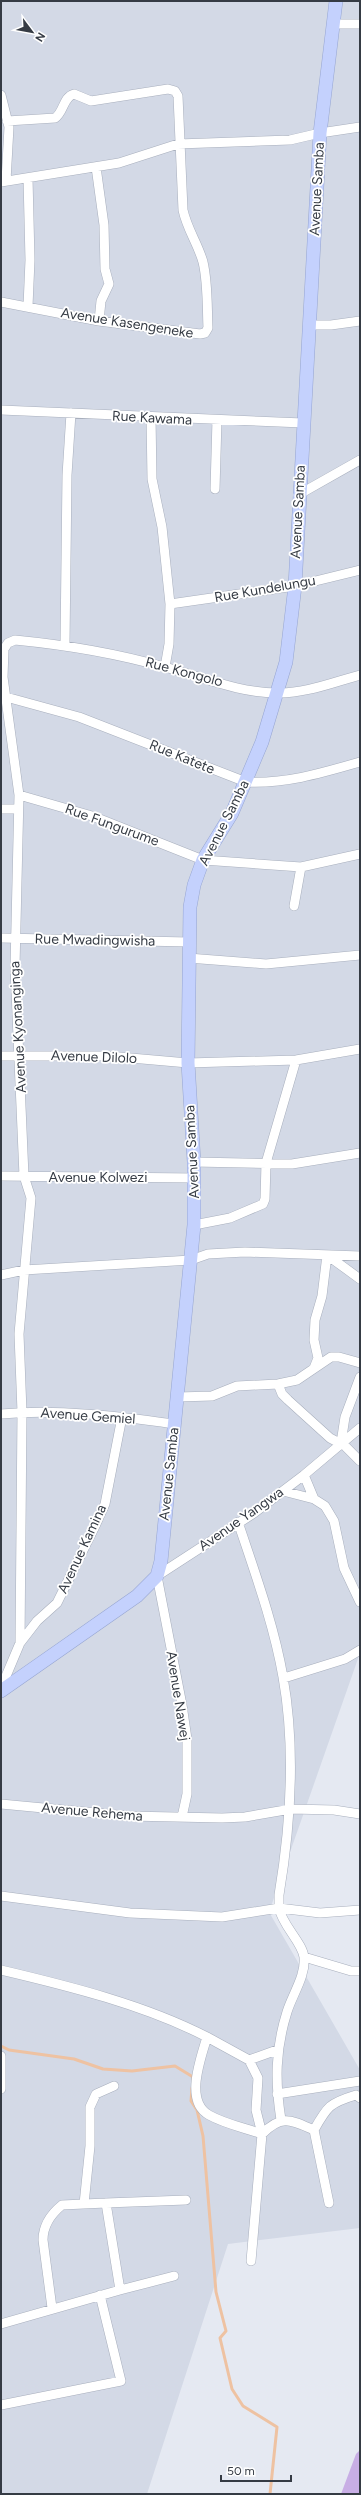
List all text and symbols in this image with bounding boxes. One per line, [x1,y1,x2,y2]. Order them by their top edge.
north arrow [12,12,52,52]
text: N [32,30,48,44]
street label: Avenue Samba [306,142,328,236]
street label: Avenue Kasengeneke [60,304,195,342]
street label: Rue Kawama [112,407,192,429]
street label: Avenue Samba [287,465,309,559]
street label: Rue Kundelungu [213,572,317,606]
street label: Rue Kongolo [143,653,225,691]
street label: Rue Katete [147,736,218,778]
street label: Avenue Samba [195,777,253,869]
street label: Rue Fungurume [63,800,162,850]
street label: Rue Mwadingwisha [35,930,155,950]
street label: Avenue Kyonanginga [6,961,30,1093]
street label: Avenue Dilolo [51,1047,137,1067]
street label: Avenue Samba [181,1105,203,1199]
street label: Avenue Kolwezi [48,1169,148,1186]
street label: Avenue Gemiel [40,1404,136,1428]
street label: Avenue Samba [156,1426,182,1522]
street label: Avenue Yangwa [195,1483,287,1555]
street label: Avenue Kamina [54,1502,110,1596]
street label: Avenue Nawej [162,1650,194,1742]
street label: Avenue Rehema [41,1799,143,1825]
scale bar [221,2457,291,2483]
text: 50 m [227,2464,255,2478]

